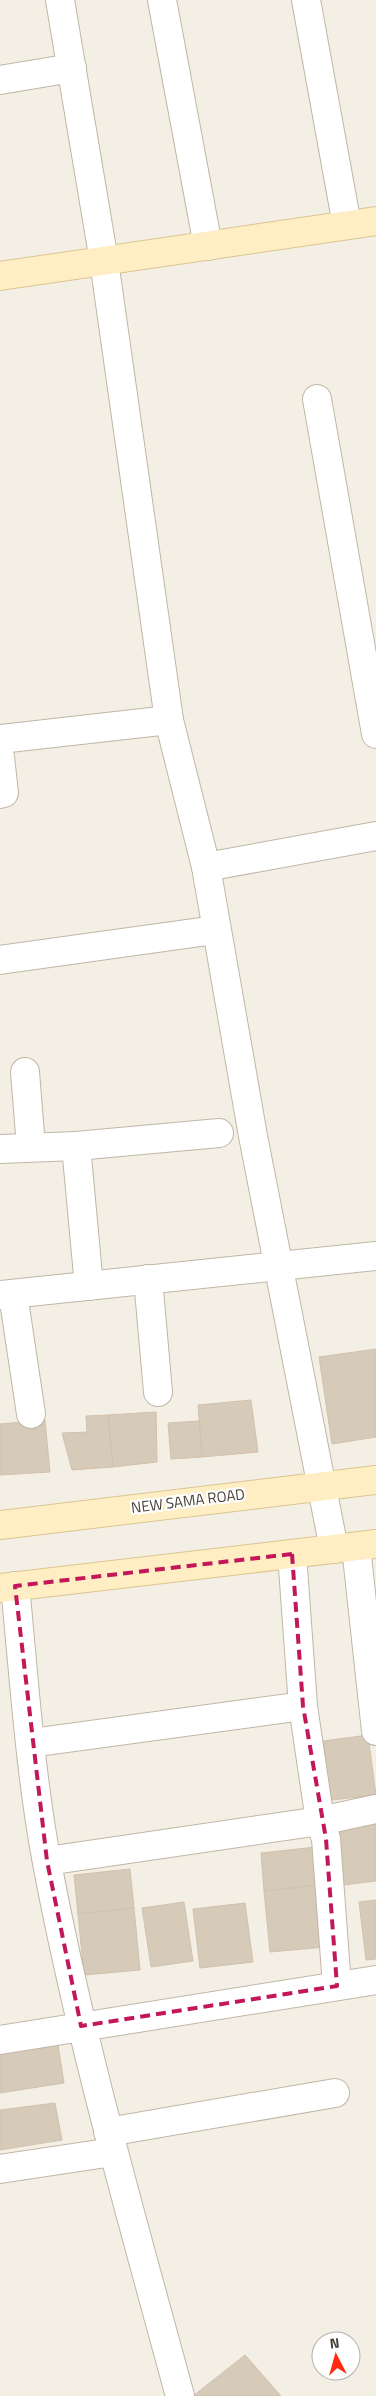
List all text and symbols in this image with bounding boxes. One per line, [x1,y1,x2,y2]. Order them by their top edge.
street label: NEW SAMA ROAD [130,1482,246,1519]
north arrow [311,2331,361,2381]
text: N [329,2332,341,2354]

